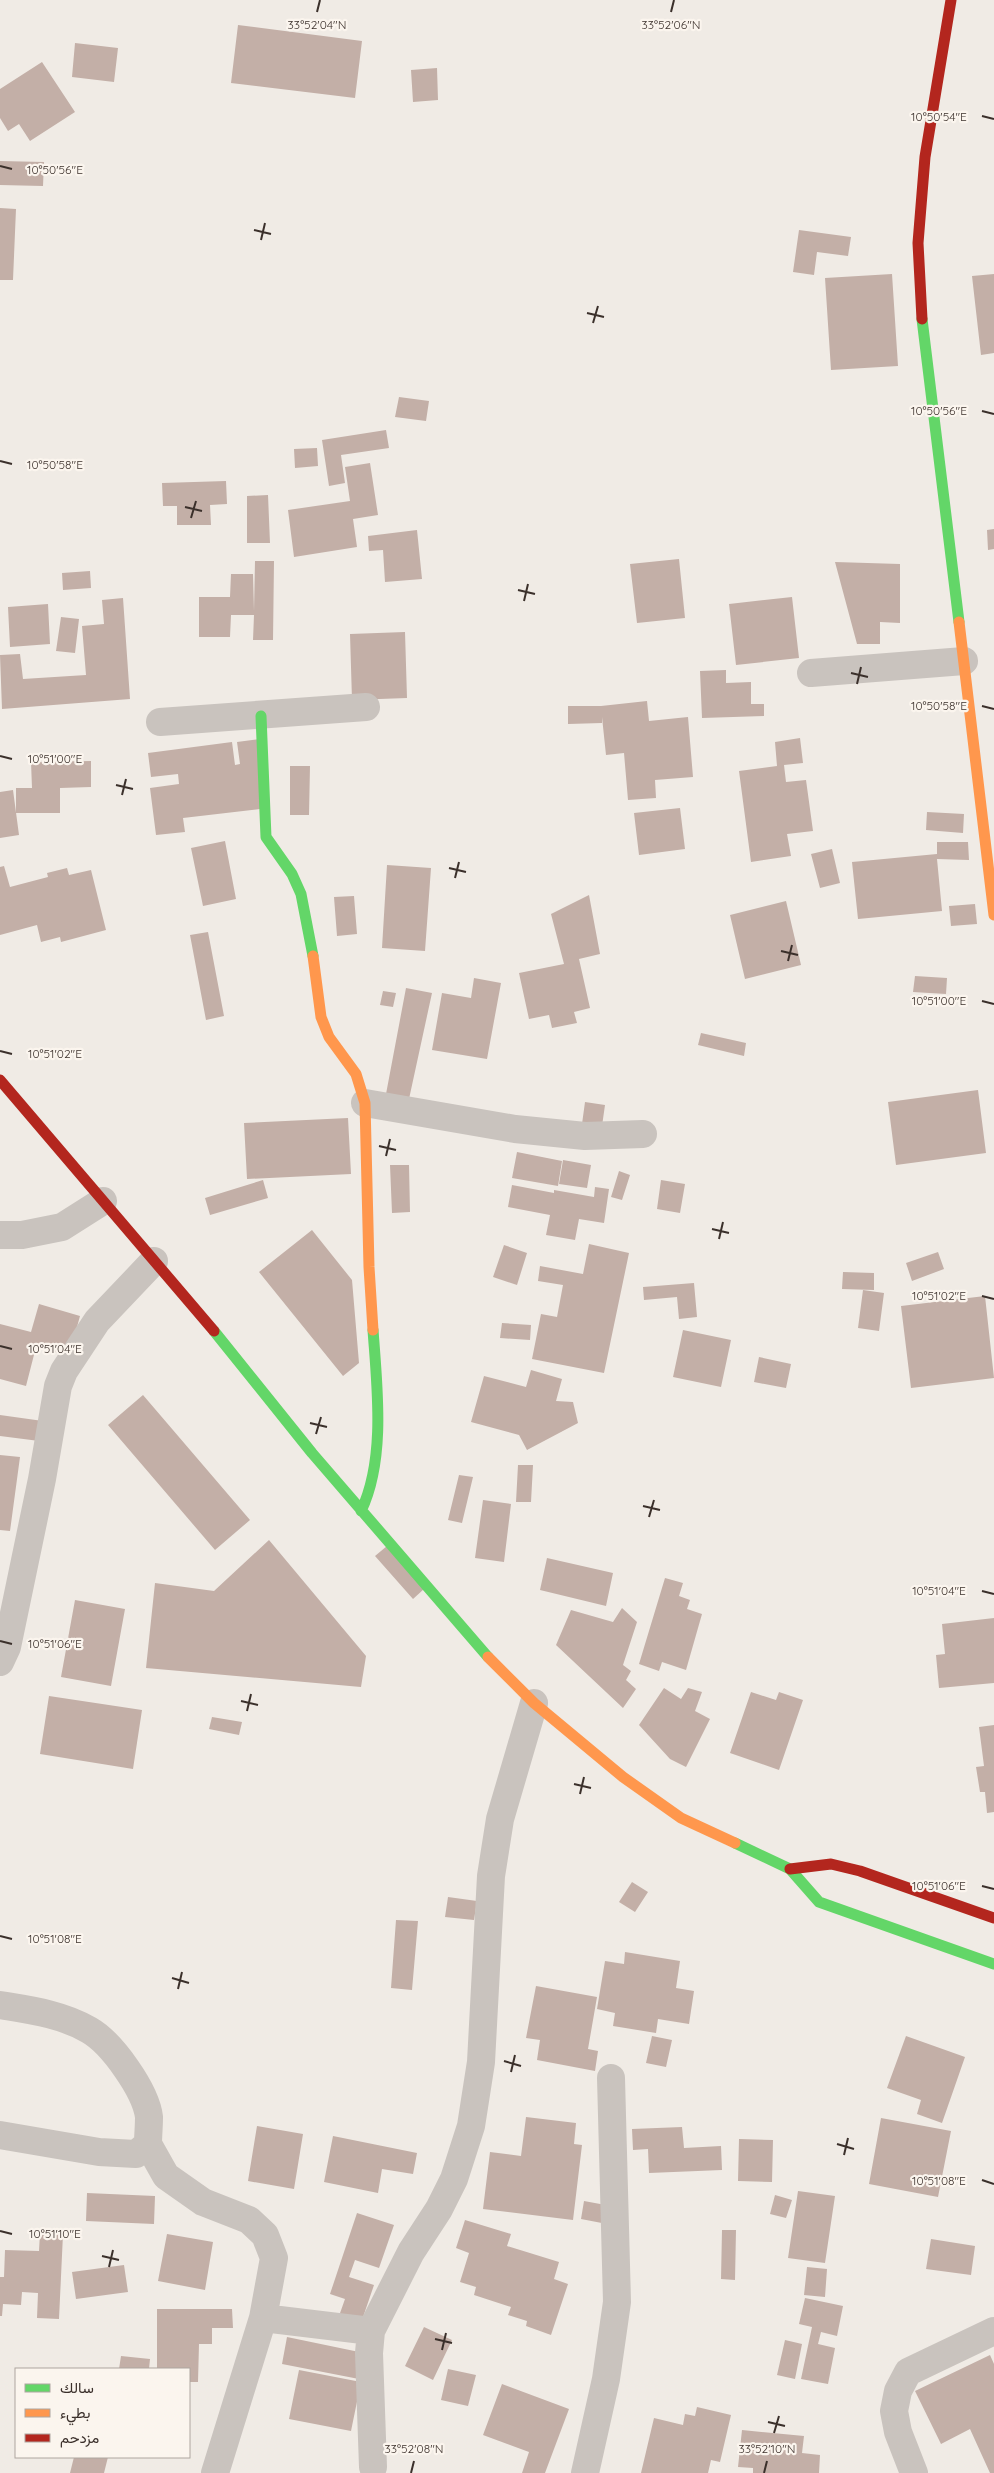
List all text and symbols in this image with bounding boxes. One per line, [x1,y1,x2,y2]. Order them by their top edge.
text: 33°52'04"N [288,17,346,32]
text: 33°52'06"N [642,17,701,32]
text: 10°50'54"E [911,109,967,124]
text: 10°50'56"E [27,162,83,177]
text: 10°50'56"E [911,403,967,418]
text: 10°50'58"E [27,457,83,472]
text: 10°50'58"E [911,698,967,713]
text: 10°51'00"E [28,751,82,766]
text: 10°51'00"E [912,993,966,1008]
text: 10°51'02"E [28,1046,82,1061]
text: 10°51'02"E [912,1288,966,1303]
text: 10°51'04"E [28,1341,82,1356]
text: 10°51'04"E [912,1583,966,1598]
text: 10°51'06"E [28,1636,82,1651]
text: 10°51'06"E [912,1878,966,1893]
text: 10°51'08"E [28,1931,82,1946]
text: 10°51'08"E [912,2173,966,2188]
text: 10°51'10"E [29,2226,81,2241]
legend [15,2368,190,2458]
text: سالك [60,2378,94,2397]
text: بطيء [60,2403,90,2426]
text: مزدحم [60,2428,99,2448]
text: 33°52'08"N [384,2441,444,2456]
text: 33°52'10"N [739,2441,795,2456]

